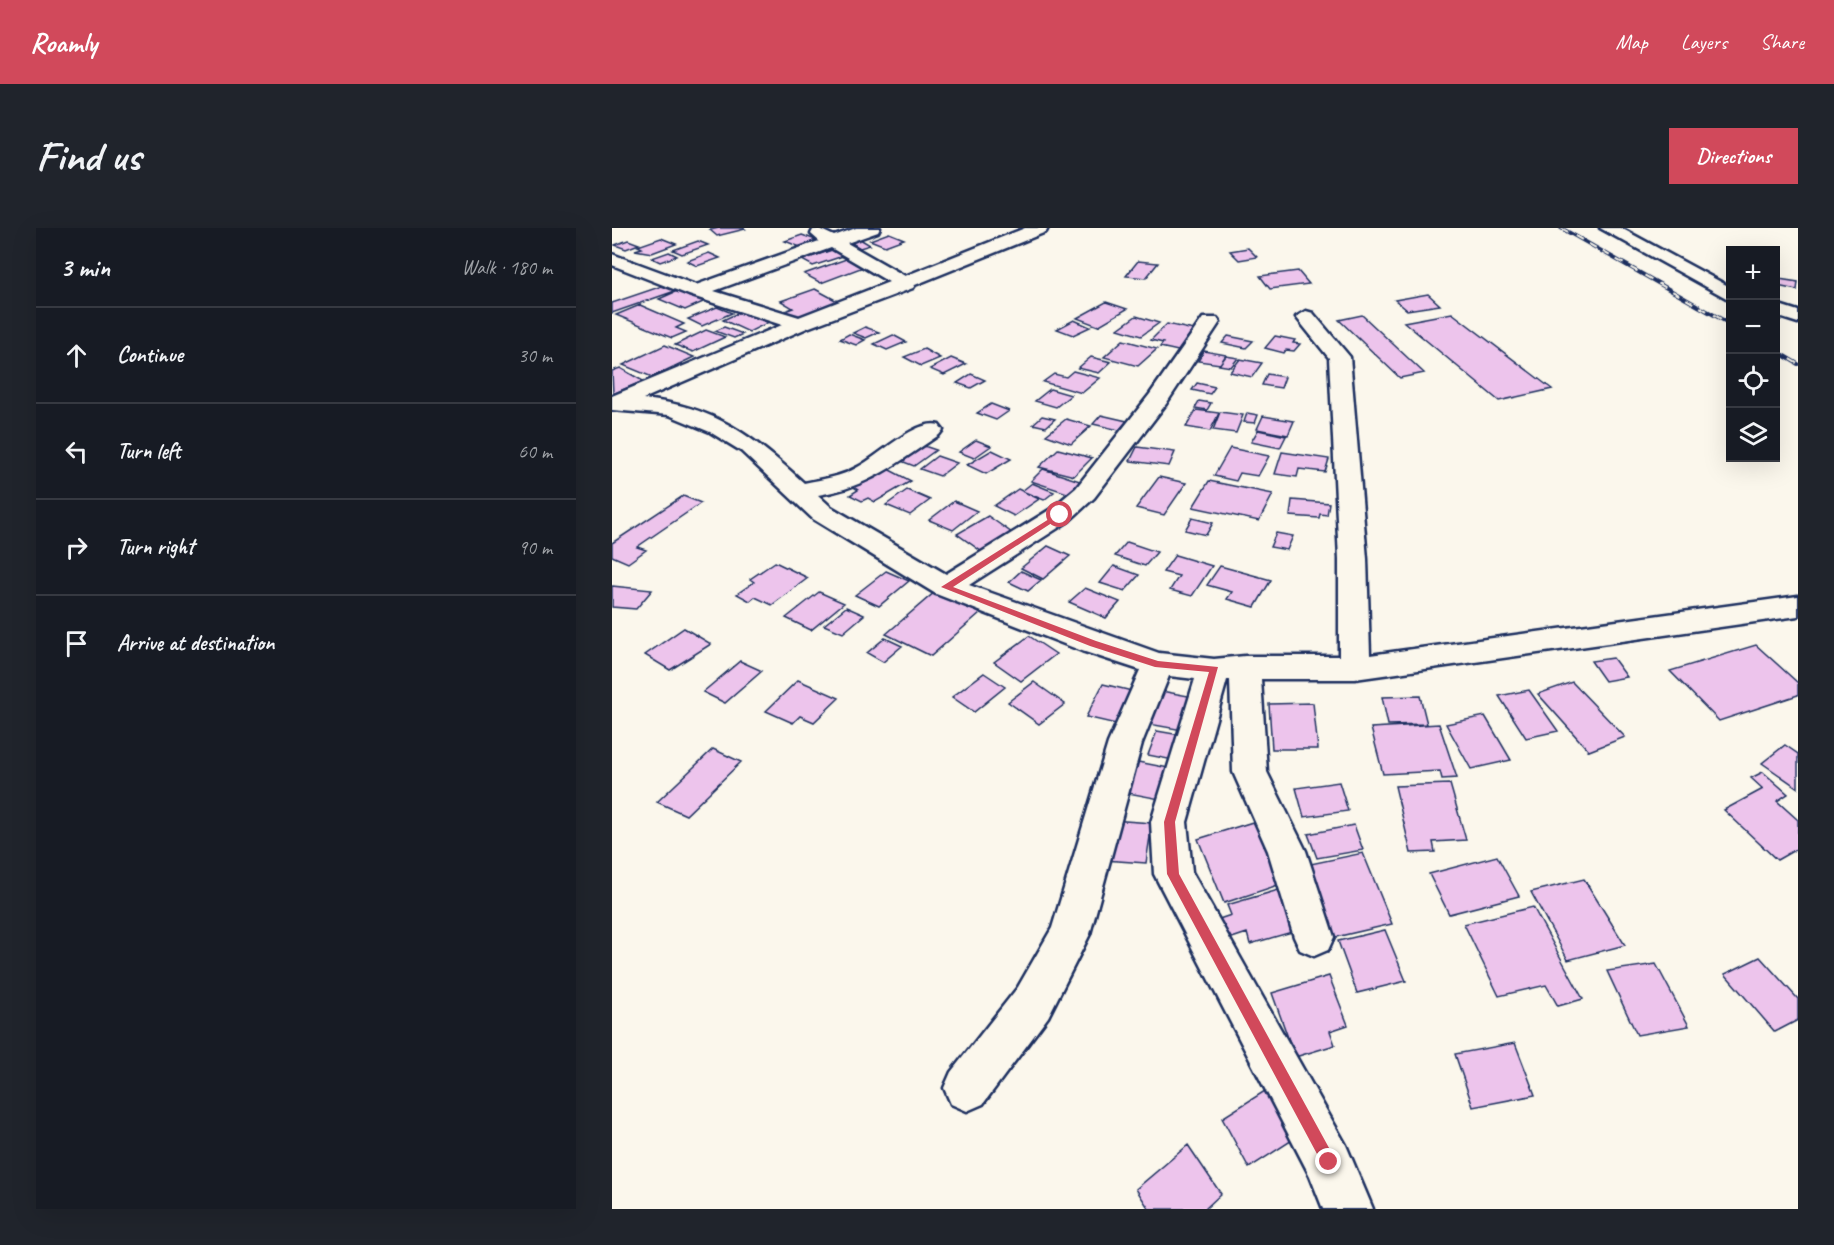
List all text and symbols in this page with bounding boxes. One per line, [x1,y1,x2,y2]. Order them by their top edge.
text: Roamly [30,25,97,60]
text: Map [1615,29,1648,55]
text: Layers [1681,29,1727,55]
text: Share [1760,29,1804,55]
button: Directions [1669,128,1798,184]
text: Find us [36,130,141,183]
map controls [1726,246,1780,462]
button: + [1726,246,1780,300]
text: 3 min [60,251,110,284]
text: Walk · 180 m [462,255,552,280]
button: − [1726,300,1780,354]
icon: ahead [60,339,93,372]
text: Continue [117,341,183,369]
text: 30 m [518,343,552,368]
button: locate [1726,354,1780,408]
button: layers [1726,408,1780,462]
icon: left [60,435,93,468]
text: Turn left [117,437,181,465]
text: 60 m [518,439,552,464]
route start [1046,501,1072,527]
icon: right [60,531,93,564]
text: Turn right [117,533,194,561]
text: 90 m [518,535,552,560]
icon: arrive [60,627,93,660]
text: Arrive at destination [117,629,274,657]
route end [1315,1148,1341,1174]

